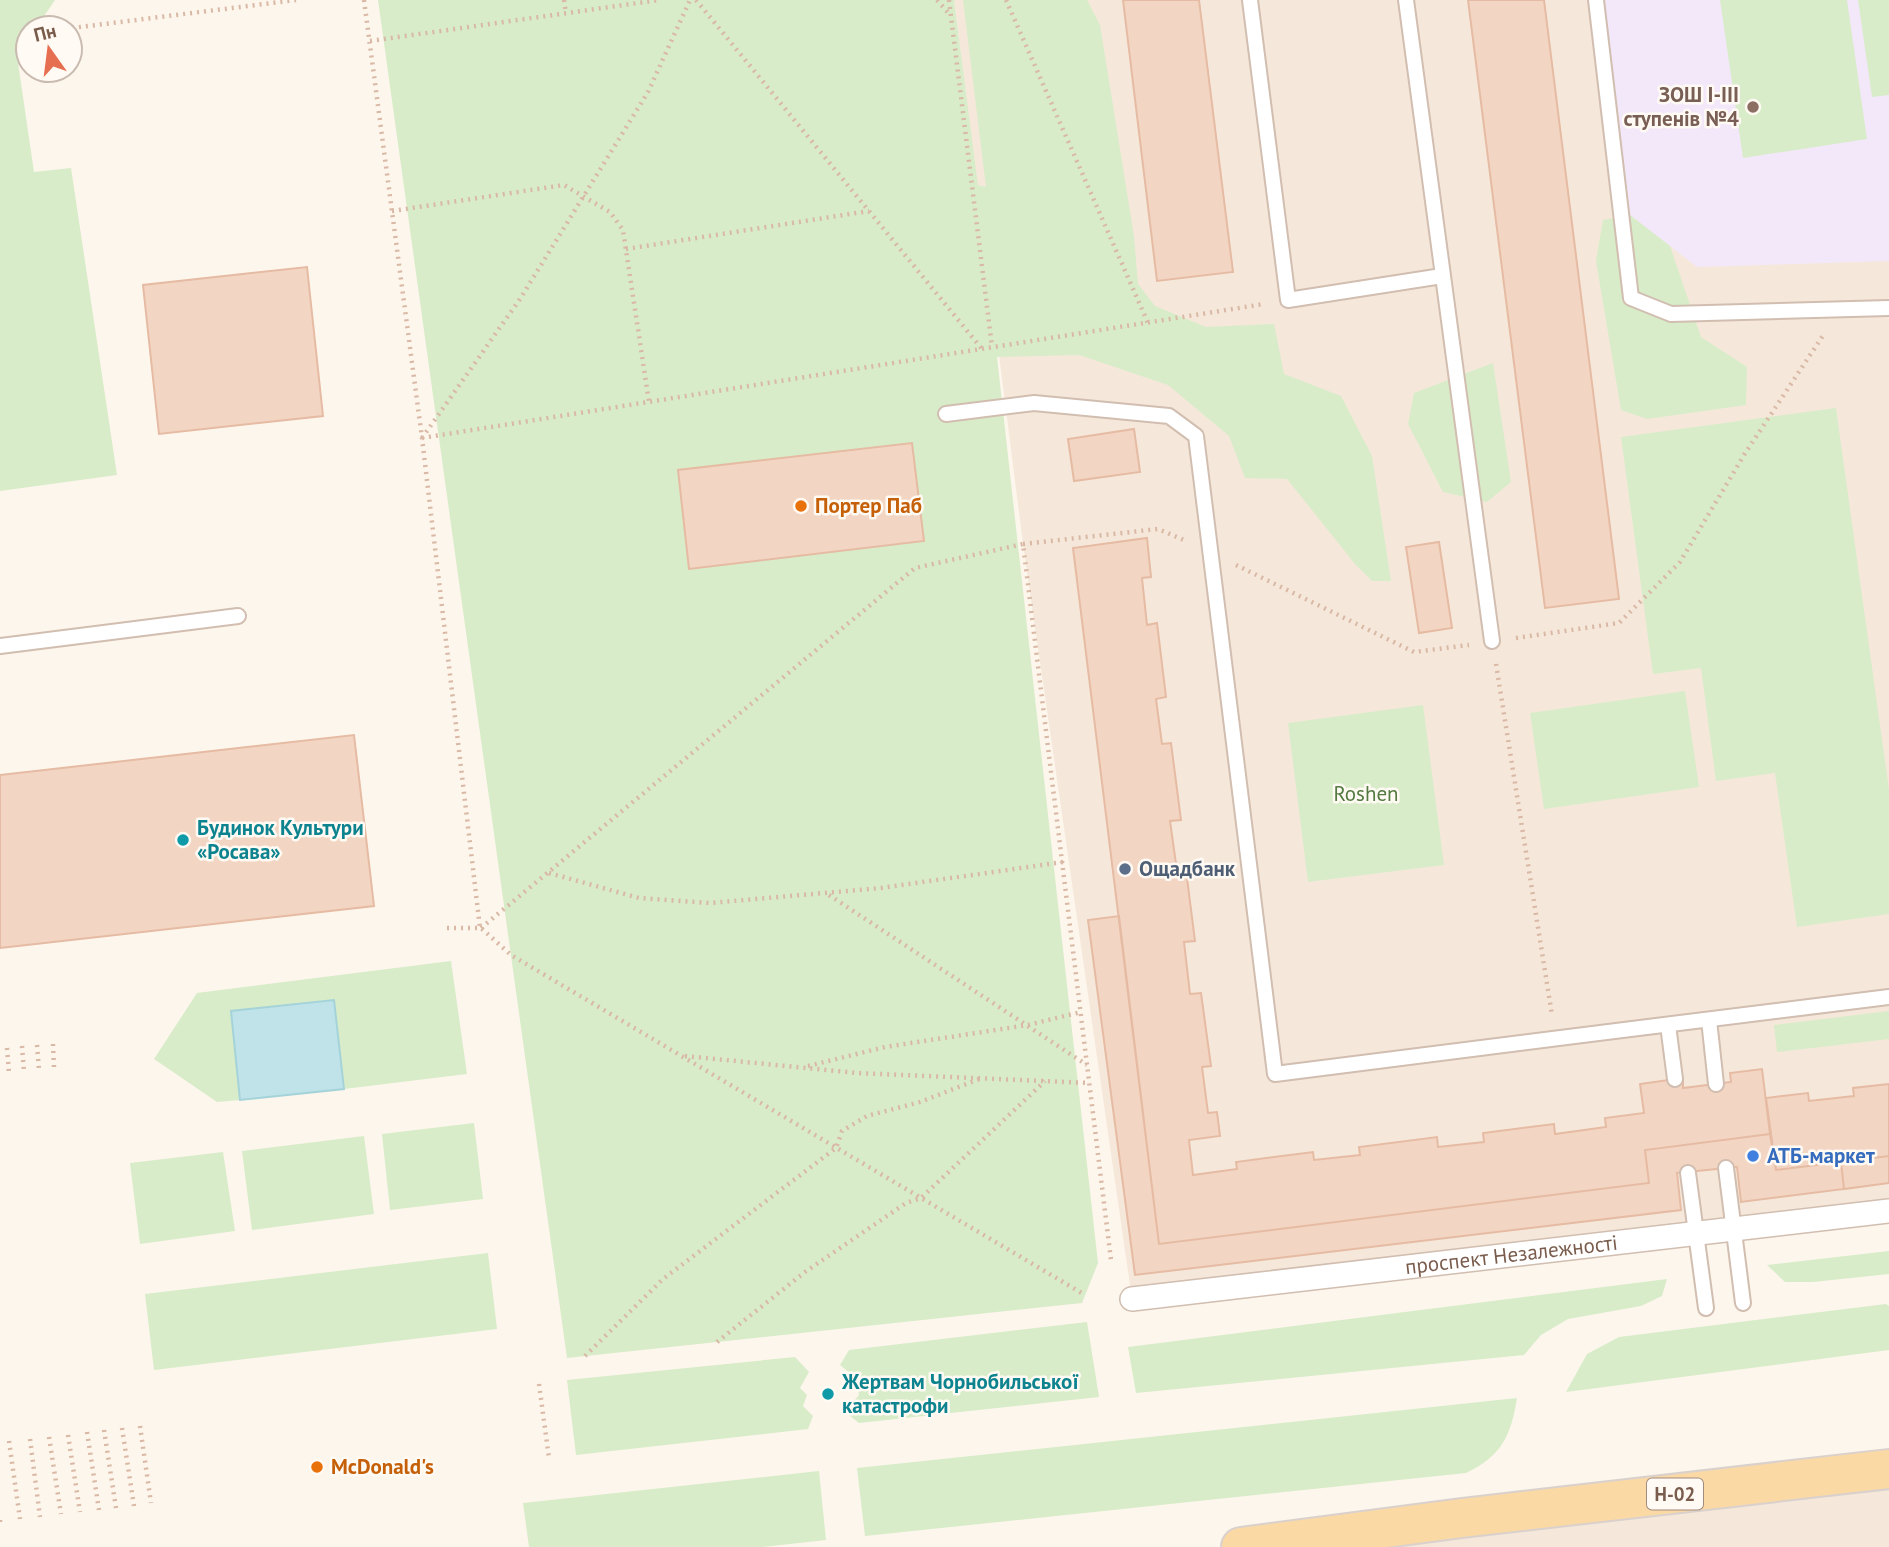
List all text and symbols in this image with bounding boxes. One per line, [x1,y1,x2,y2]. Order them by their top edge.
north arrow [14,14,84,84]
text: Пн [31,18,59,47]
place label: ЗОШ І-ІІІ ступенів №4 [1623,81,1739,132]
marker: ЗОШ І-ІІІ ступенів №4 [1745,99,1761,115]
place label: Портер Паб [815,492,922,519]
marker: Портер Паб [793,498,809,514]
park label: Roshen [1333,780,1399,807]
place label: Будинок Культури «Росава» [197,814,364,865]
marker: Будинок Культури «Росава» [175,832,191,848]
place label: Ощадбанк [1139,855,1236,882]
marker: Ощадбанк [1117,861,1133,877]
place label: АТБ-маркет [1767,1142,1875,1169]
marker: АТБ-маркет [1745,1148,1761,1164]
street label: проспект Незалежності [1404,1229,1619,1280]
place label: Жертвам Чорнобильської катастрофи [841,1368,1079,1419]
marker: Жертвам Чорнобильської катастрофи [820,1386,836,1402]
place label: McDonald's [331,1453,434,1480]
marker: McDonald's [309,1459,325,1475]
road number: Н-02 [1647,1478,1703,1510]

